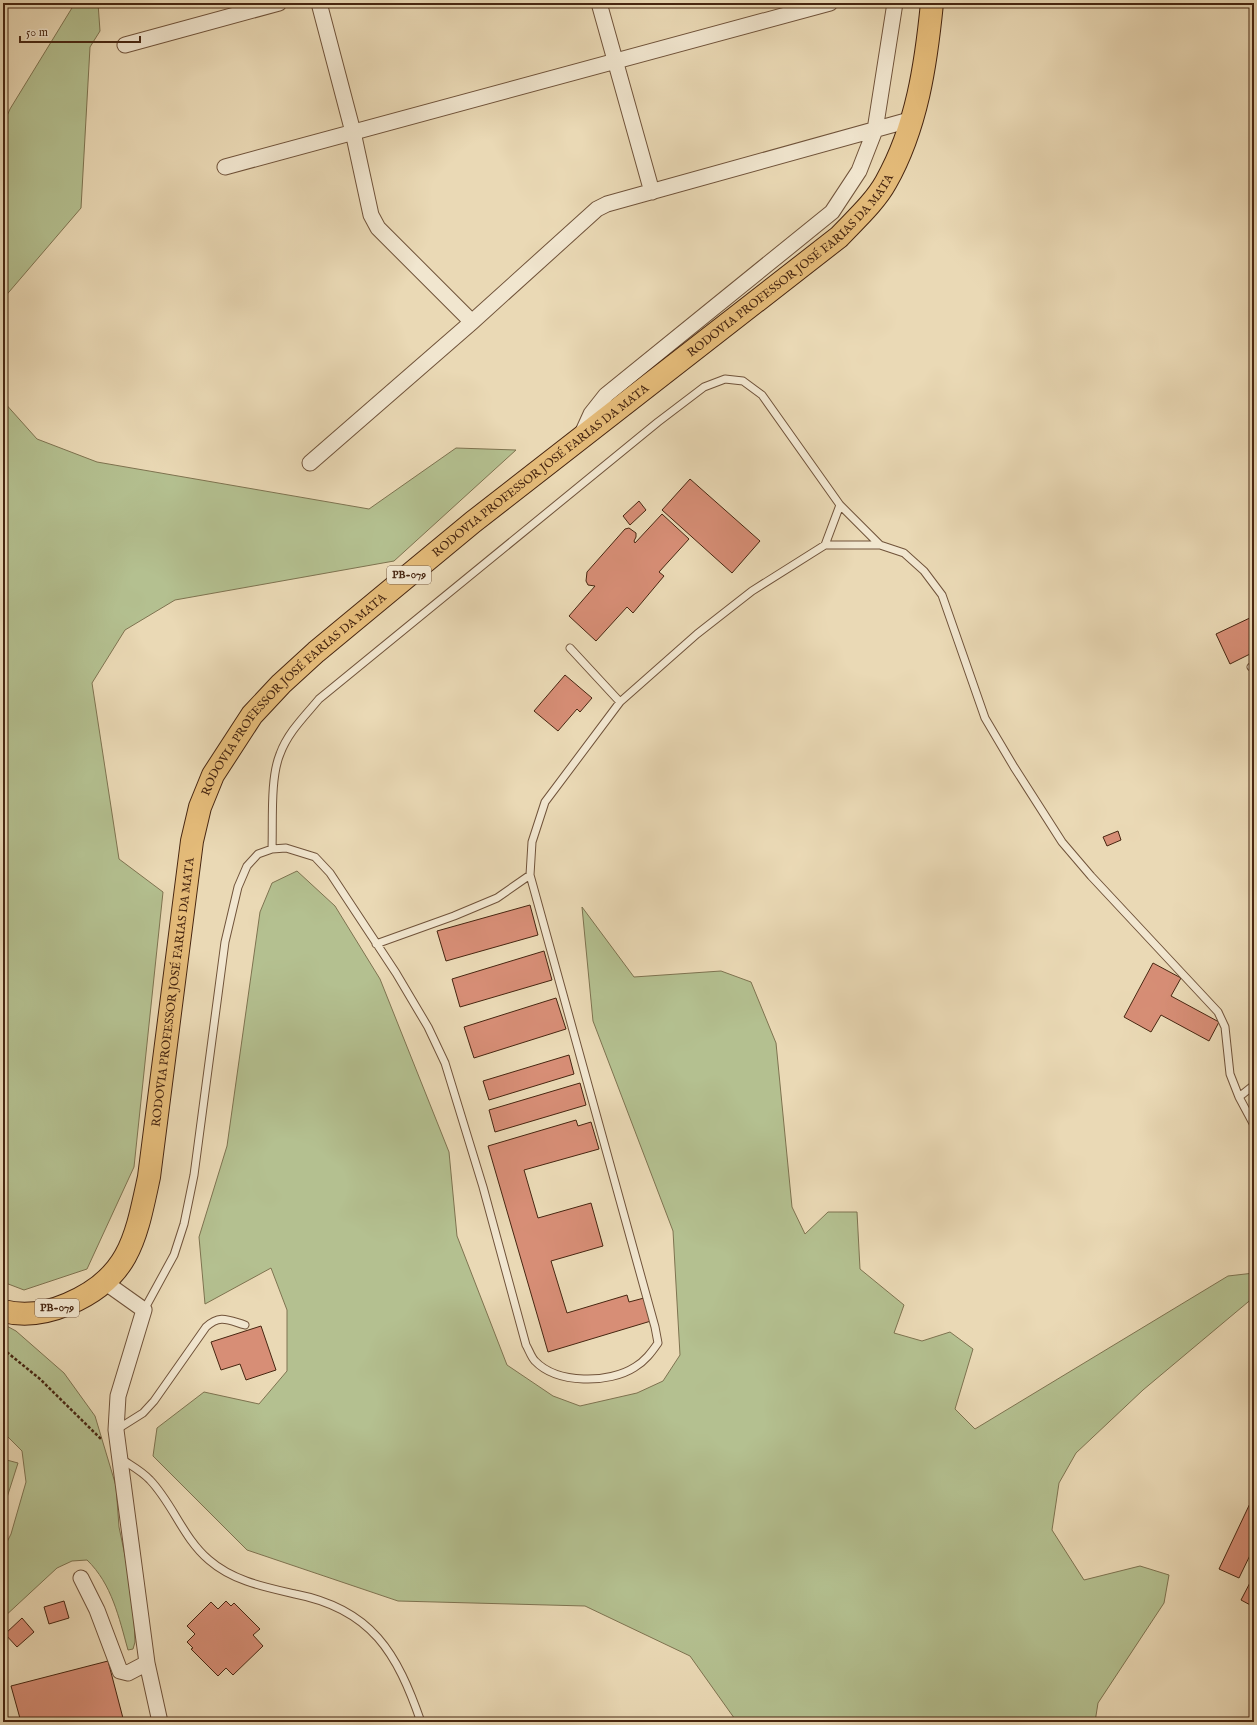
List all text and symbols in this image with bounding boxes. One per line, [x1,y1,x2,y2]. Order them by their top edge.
scale bar [20,18,140,44]
text: 50 m [26,25,48,40]
street label: RODOVIA PROFESSOR JOSÉ FARIAS DA MATA [684,170,897,360]
street label: RODOVIA PROFESSOR JOSÉ FARIAS DA MATA [429,380,652,560]
road number: PB-079 [387,566,431,584]
street label: RODOVIA PROFESSOR JOSÉ FARIAS DA MATA [198,589,390,798]
street label: RODOVIA PROFESSOR JOSÉ FARIAS DA MATA [148,856,197,1128]
road number: PB-079 [35,1299,79,1317]

